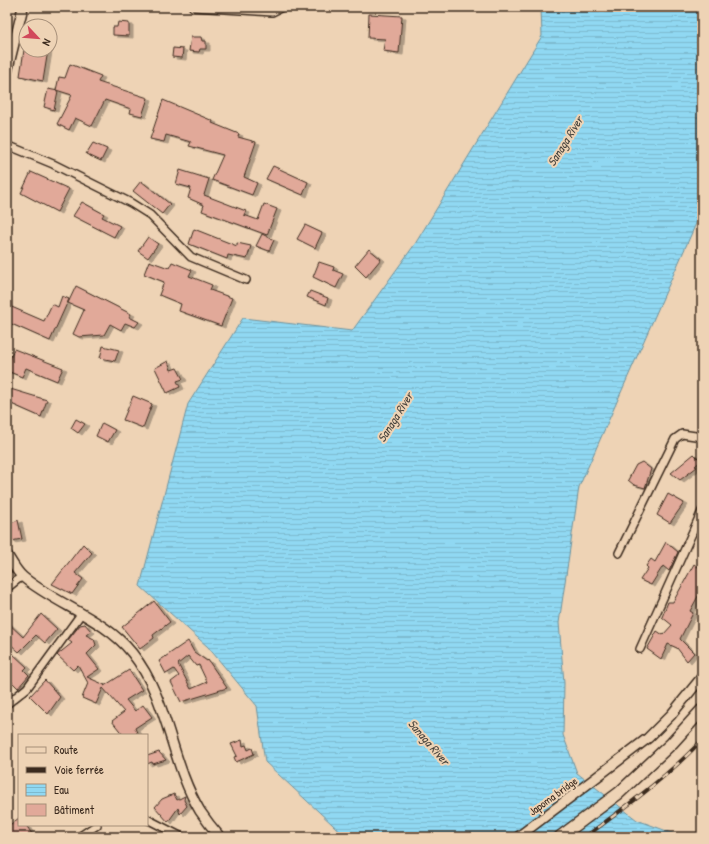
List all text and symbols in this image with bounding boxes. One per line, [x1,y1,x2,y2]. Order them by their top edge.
north arrow [18,18,58,58]
text: N [39,37,55,48]
water label: Sanaga River [543,112,588,169]
water label: Sanaga River [373,388,418,445]
water label: Sanaga River [404,715,455,770]
legend [18,734,148,826]
text: Route [54,741,78,758]
text: Voie ferrée [54,761,104,778]
street label: Japoma bridge [526,773,581,818]
text: Eau [54,781,69,798]
text: Bâtiment [54,801,95,818]

